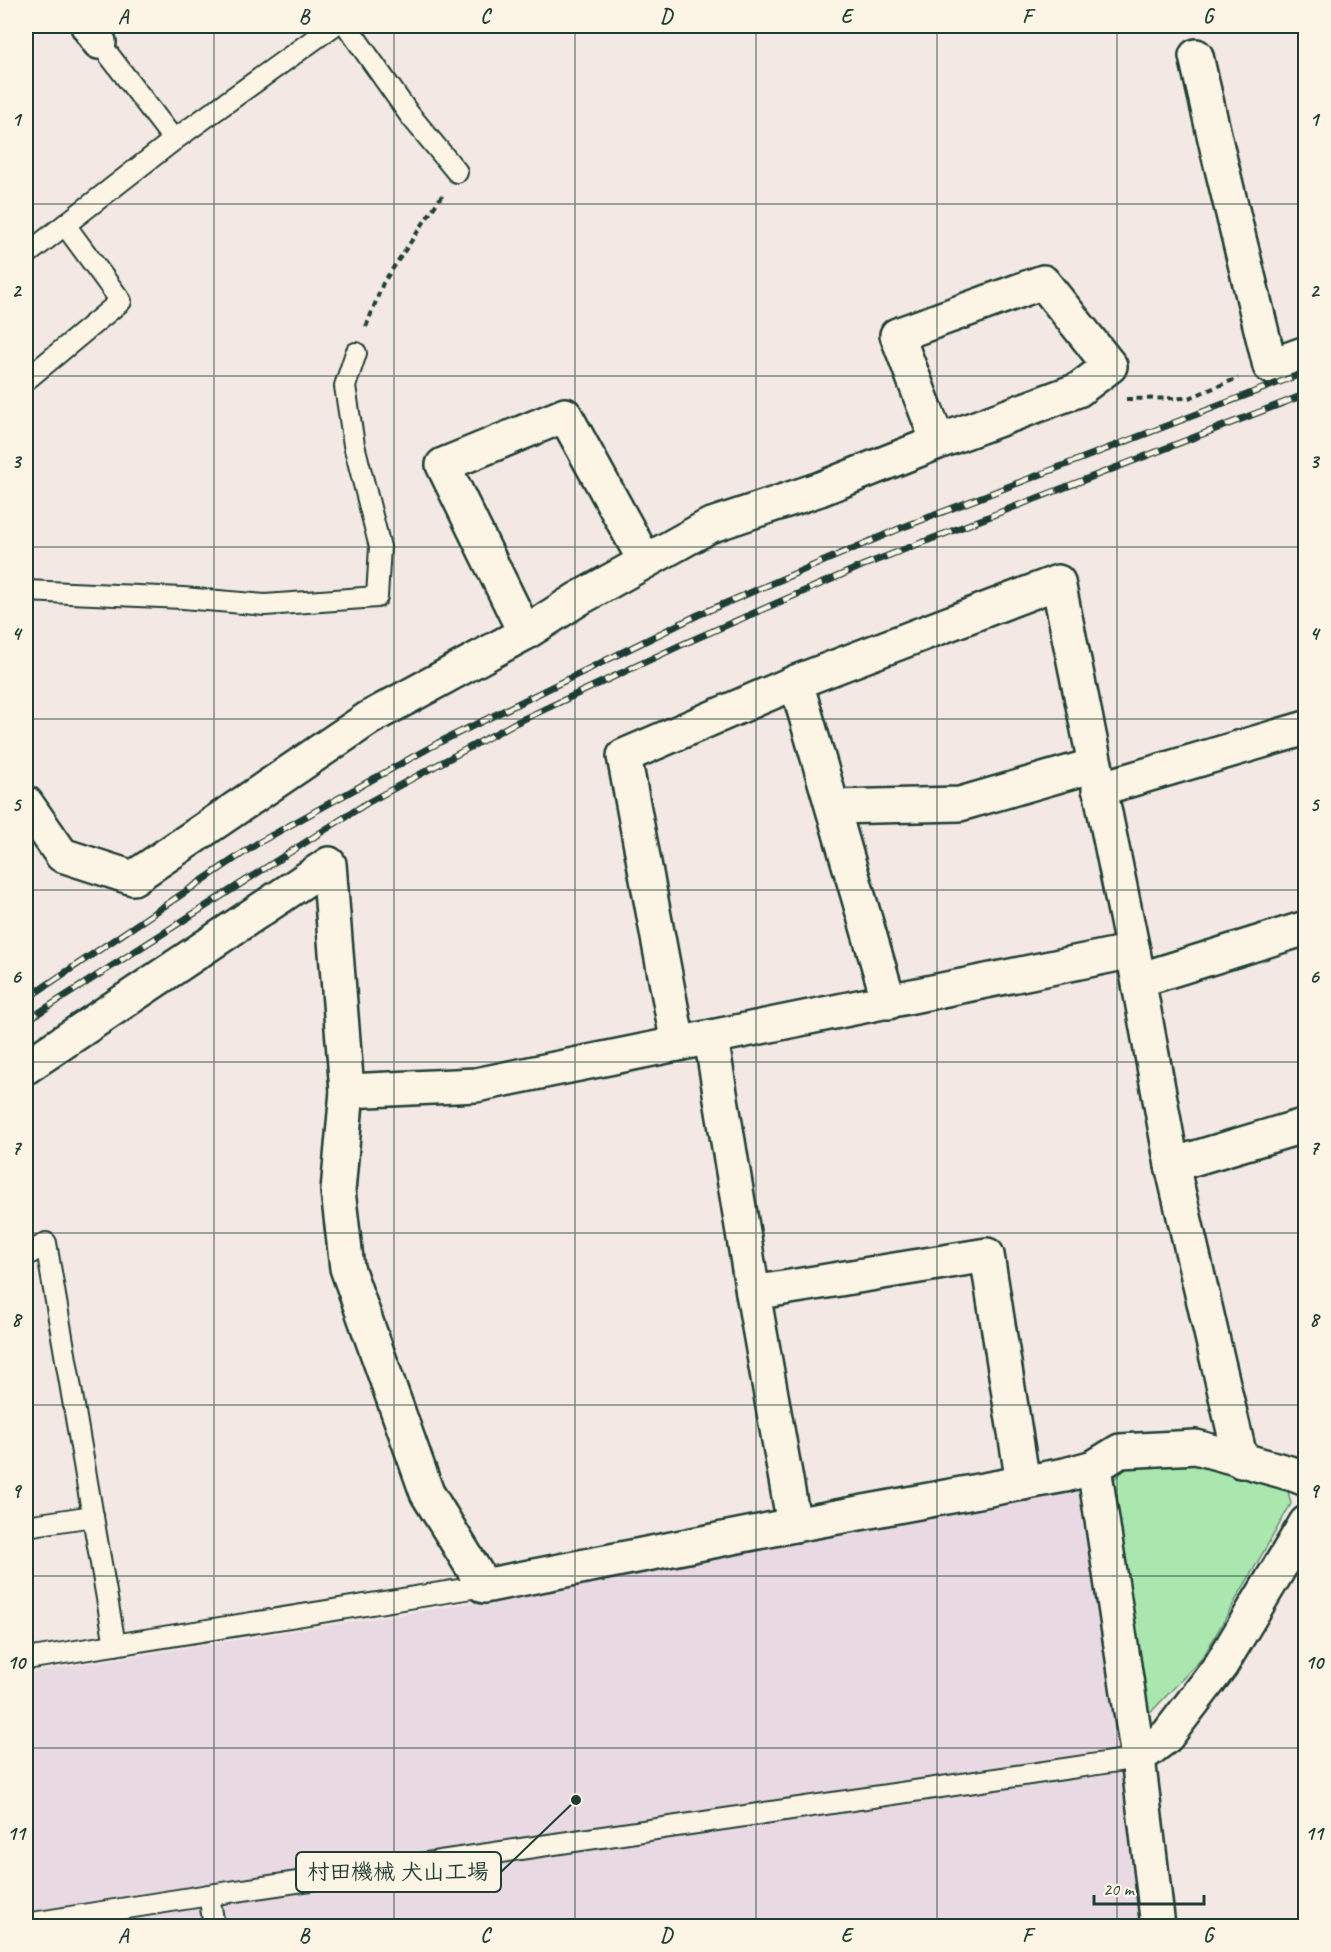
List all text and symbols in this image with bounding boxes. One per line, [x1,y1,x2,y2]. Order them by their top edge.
text: A [118,4,130,29]
text: B [299,4,311,29]
text: C [480,4,492,29]
text: D [660,4,674,29]
text: E [841,4,855,29]
text: F [1022,4,1036,29]
text: G [1203,4,1216,29]
text: 1 [12,107,23,132]
text: 1 [1310,107,1321,132]
text: 2 [12,278,23,303]
text: 2 [1310,278,1321,303]
text: 3 [12,449,23,474]
text: 3 [1310,449,1321,474]
text: 4 [12,621,24,646]
text: 4 [1310,621,1322,646]
text: 5 [12,792,23,817]
text: 5 [1310,792,1321,817]
text: 6 [11,964,22,989]
text: 6 [1309,964,1320,989]
text: 7 [12,1135,23,1160]
text: 7 [1310,1135,1321,1160]
text: 8 [12,1307,24,1332]
text: 8 [1310,1307,1322,1332]
text: 9 [12,1478,23,1503]
text: 9 [1310,1478,1321,1503]
text: 10 [7,1650,27,1675]
text: 10 [1305,1650,1325,1675]
text: 11 [7,1821,27,1846]
text: 11 [1305,1821,1325,1846]
callout: 村田機械 犬山工場 [296,1852,501,1892]
text: 村田機械 犬山工場 [307,1858,489,1886]
scale bar [1094,1868,1204,1906]
text: 20 m [1103,1878,1136,1900]
text: A [118,1923,130,1948]
text: B [299,1923,311,1948]
text: C [480,1923,492,1948]
text: D [660,1923,674,1948]
text: E [841,1923,855,1948]
text: F [1022,1923,1036,1948]
text: G [1203,1923,1216,1948]

